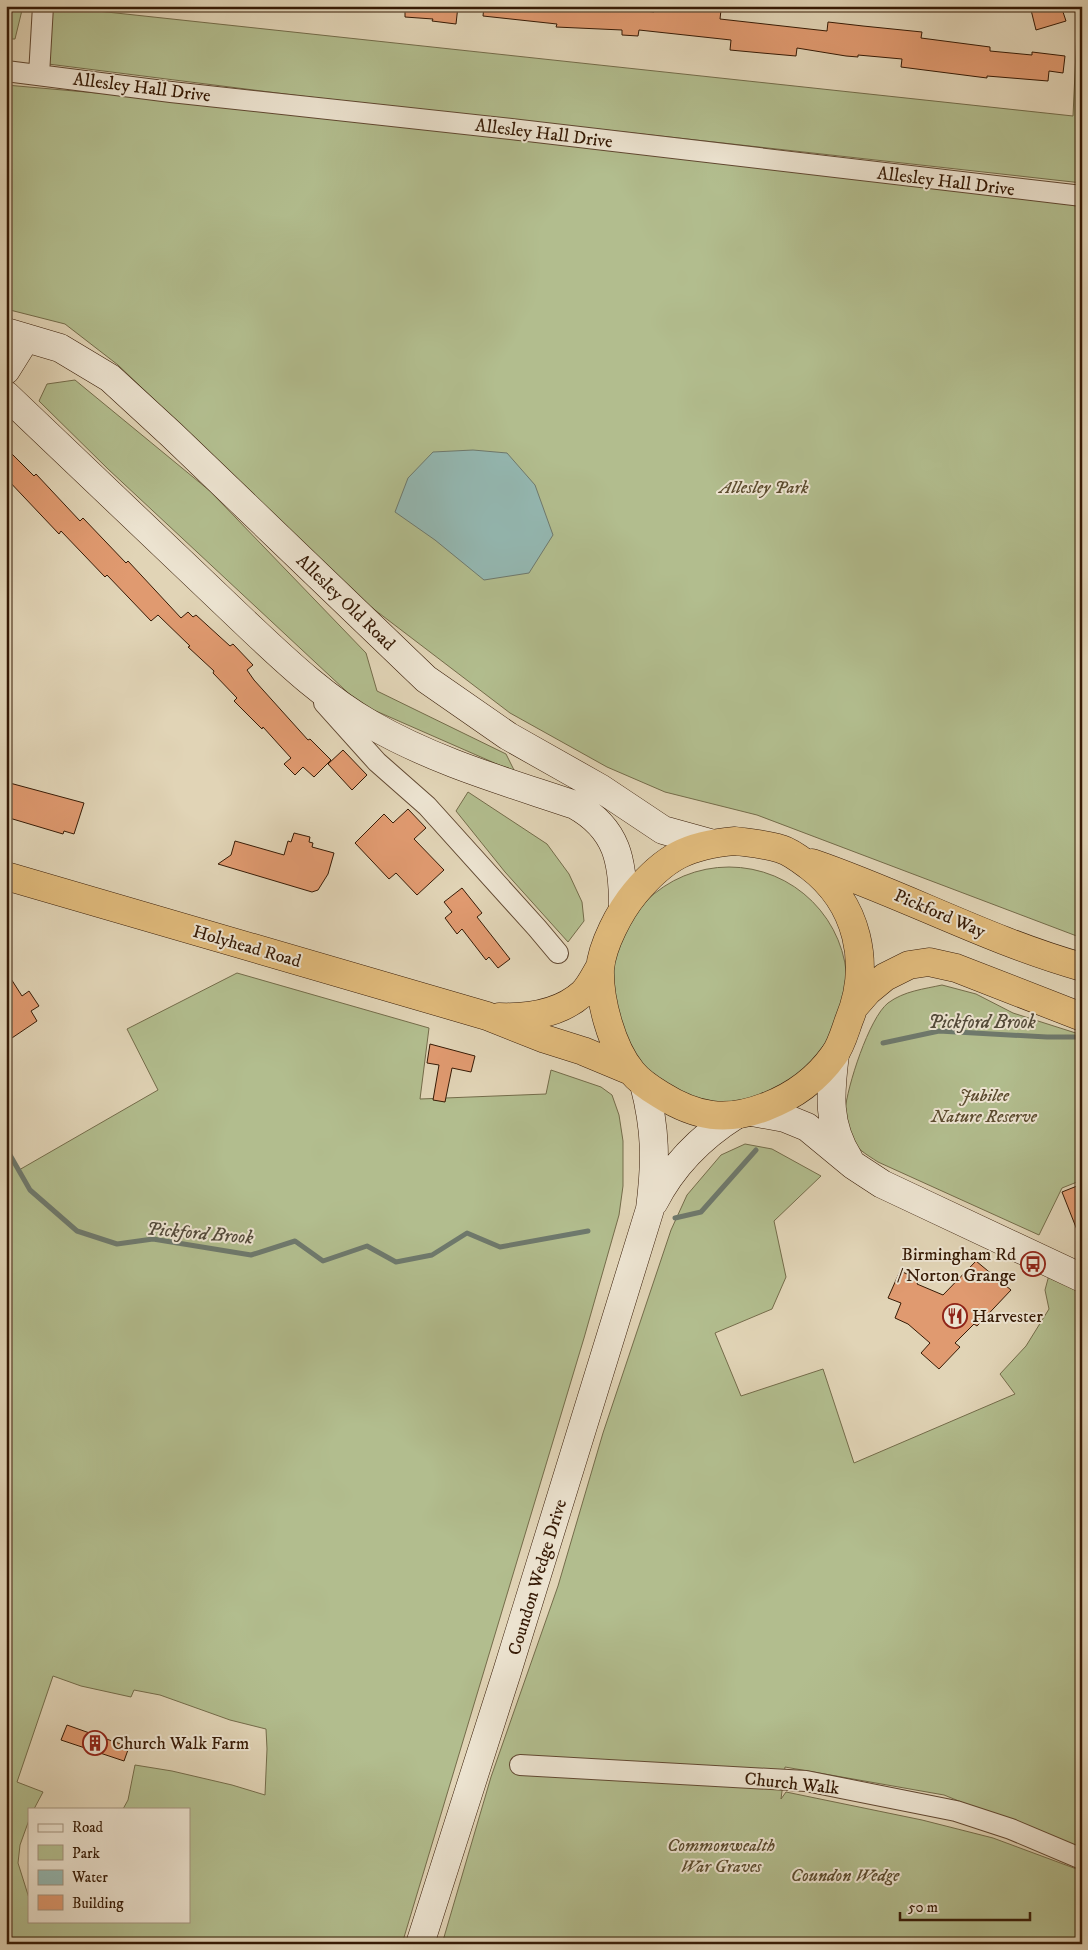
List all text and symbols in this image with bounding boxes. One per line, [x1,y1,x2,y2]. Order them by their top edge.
street label: Allesley Hall Drive [72,69,212,107]
street label: Allesley Hall Drive [474,115,614,153]
street label: Allesley Hall Drive [876,163,1016,201]
park label: Allesley Park [718,477,809,499]
street label: Allesley Old Road [291,550,399,655]
street label: Pickford Way [891,885,989,943]
street label: Holyhead Road [190,921,303,973]
water label: Pickford Brook [928,1011,1036,1034]
park label: Jubilee Nature Reserve [930,1085,1038,1128]
water label: Pickford Brook [145,1217,254,1250]
place label: Birmingham Rd / Norton Grange [897,1244,1016,1287]
bus stop icon: Birmingham Rd / Norton Grange [1020,1251,1046,1277]
restaurant icon: Harvester [942,1303,968,1329]
place label: Harvester [972,1306,1043,1328]
street label: Coundon Wedge Drive [504,1497,572,1658]
building icon: Church Walk Farm [82,1730,108,1756]
place label: Church Walk Farm [112,1733,249,1755]
street label: Church Walk [743,1768,840,1800]
legend [28,1808,190,1922]
text: Road [72,1818,104,1837]
park label: Commonwealth War Graves [667,1835,775,1878]
text: Park [72,1844,101,1863]
park label: Coundon Wedge [791,1865,900,1887]
text: Water [71,1868,108,1887]
scale bar [900,1890,1030,1922]
text: Building [72,1894,124,1913]
text: 50 m [908,1898,938,1917]

